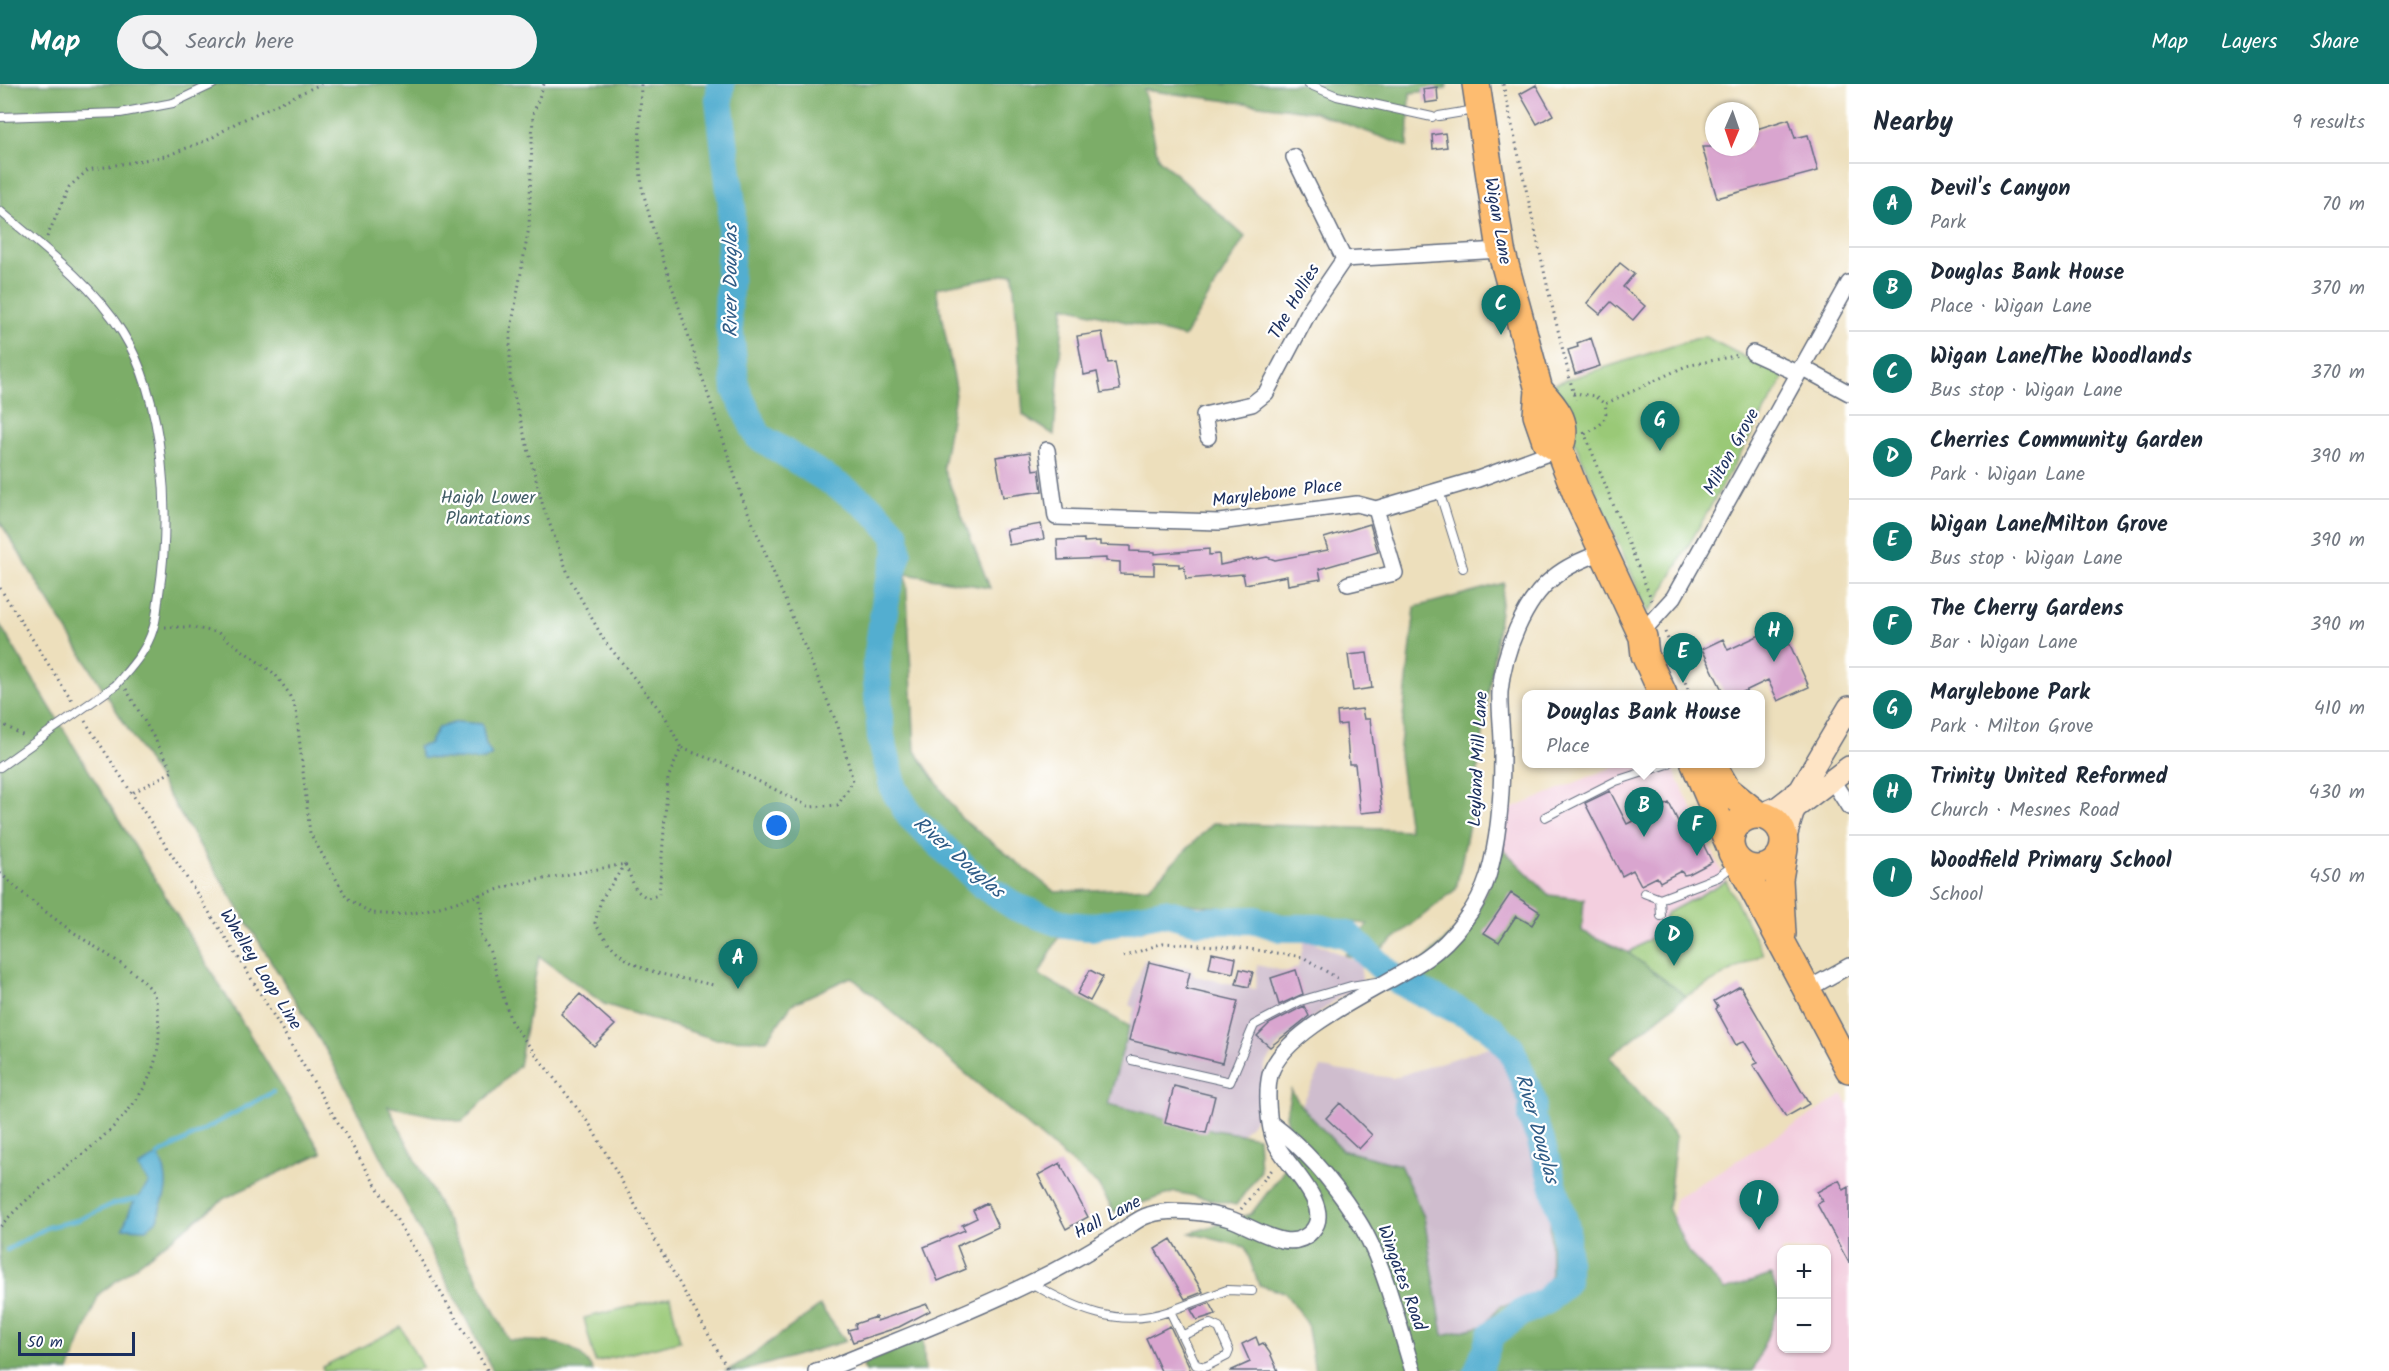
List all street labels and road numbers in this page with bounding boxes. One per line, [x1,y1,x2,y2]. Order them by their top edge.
street label: Wigan Lane [1475,175,1519,267]
street label: The Hollies [1262,258,1329,345]
street label: Milton Grove [1696,403,1768,501]
street label: Marylebone Place [1210,472,1344,516]
street label: Leyland Mill Lane [1461,691,1497,827]
street label: Whelley Loop Line [211,904,309,1036]
street label: Hall Lane [1069,1188,1147,1248]
street label: Wingates Road [1368,1221,1434,1336]

